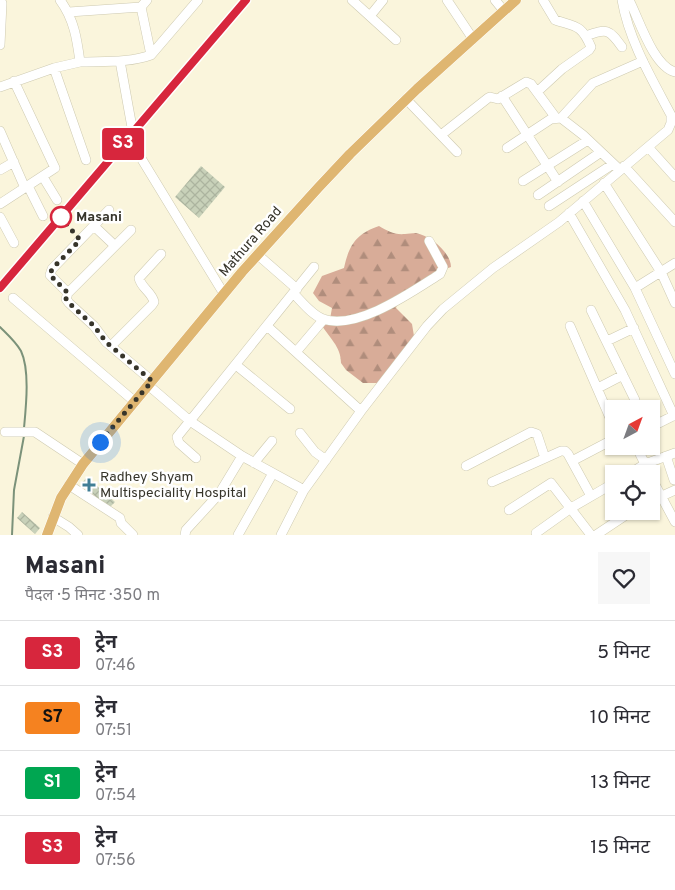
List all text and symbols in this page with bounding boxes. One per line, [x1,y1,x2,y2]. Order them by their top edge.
line badge: S3 [100,128,146,160]
text: S3 [112,132,134,155]
street label: Mathura Road [216,204,286,280]
marker: Masani [50,206,72,228]
place label: Masani [76,209,122,226]
north arrow [605,400,660,455]
map controls [605,400,660,520]
your location [88,430,113,455]
button: locate [605,465,660,520]
place label: Radhey Shyam Multispeciality Hospital [100,469,246,502]
marker: Radhey Shyam Multispeciality Hospital [82,478,96,492]
text: Masani [25,552,105,582]
button: heart [598,552,650,604]
text: पैदल · 5 मिनट · 350 m [25,586,160,606]
text: ट्रेन [95,631,117,655]
text: S3 [42,641,63,664]
text: 5 मिनट [597,641,650,665]
text: 07:46 [95,656,136,676]
text: ट्रेन [95,696,117,720]
text: S7 [42,706,63,729]
text: 10 मिनट [590,706,650,730]
text: 07:51 [95,721,132,741]
text: ट्रेन [95,761,117,785]
text: S1 [43,771,62,794]
text: 13 मिनट [591,771,650,795]
text: 07:54 [95,786,136,806]
text: ट्रेन [95,826,117,850]
text: S3 [42,836,63,859]
text: 15 मिनट [590,836,650,860]
text: 07:56 [95,851,136,871]

